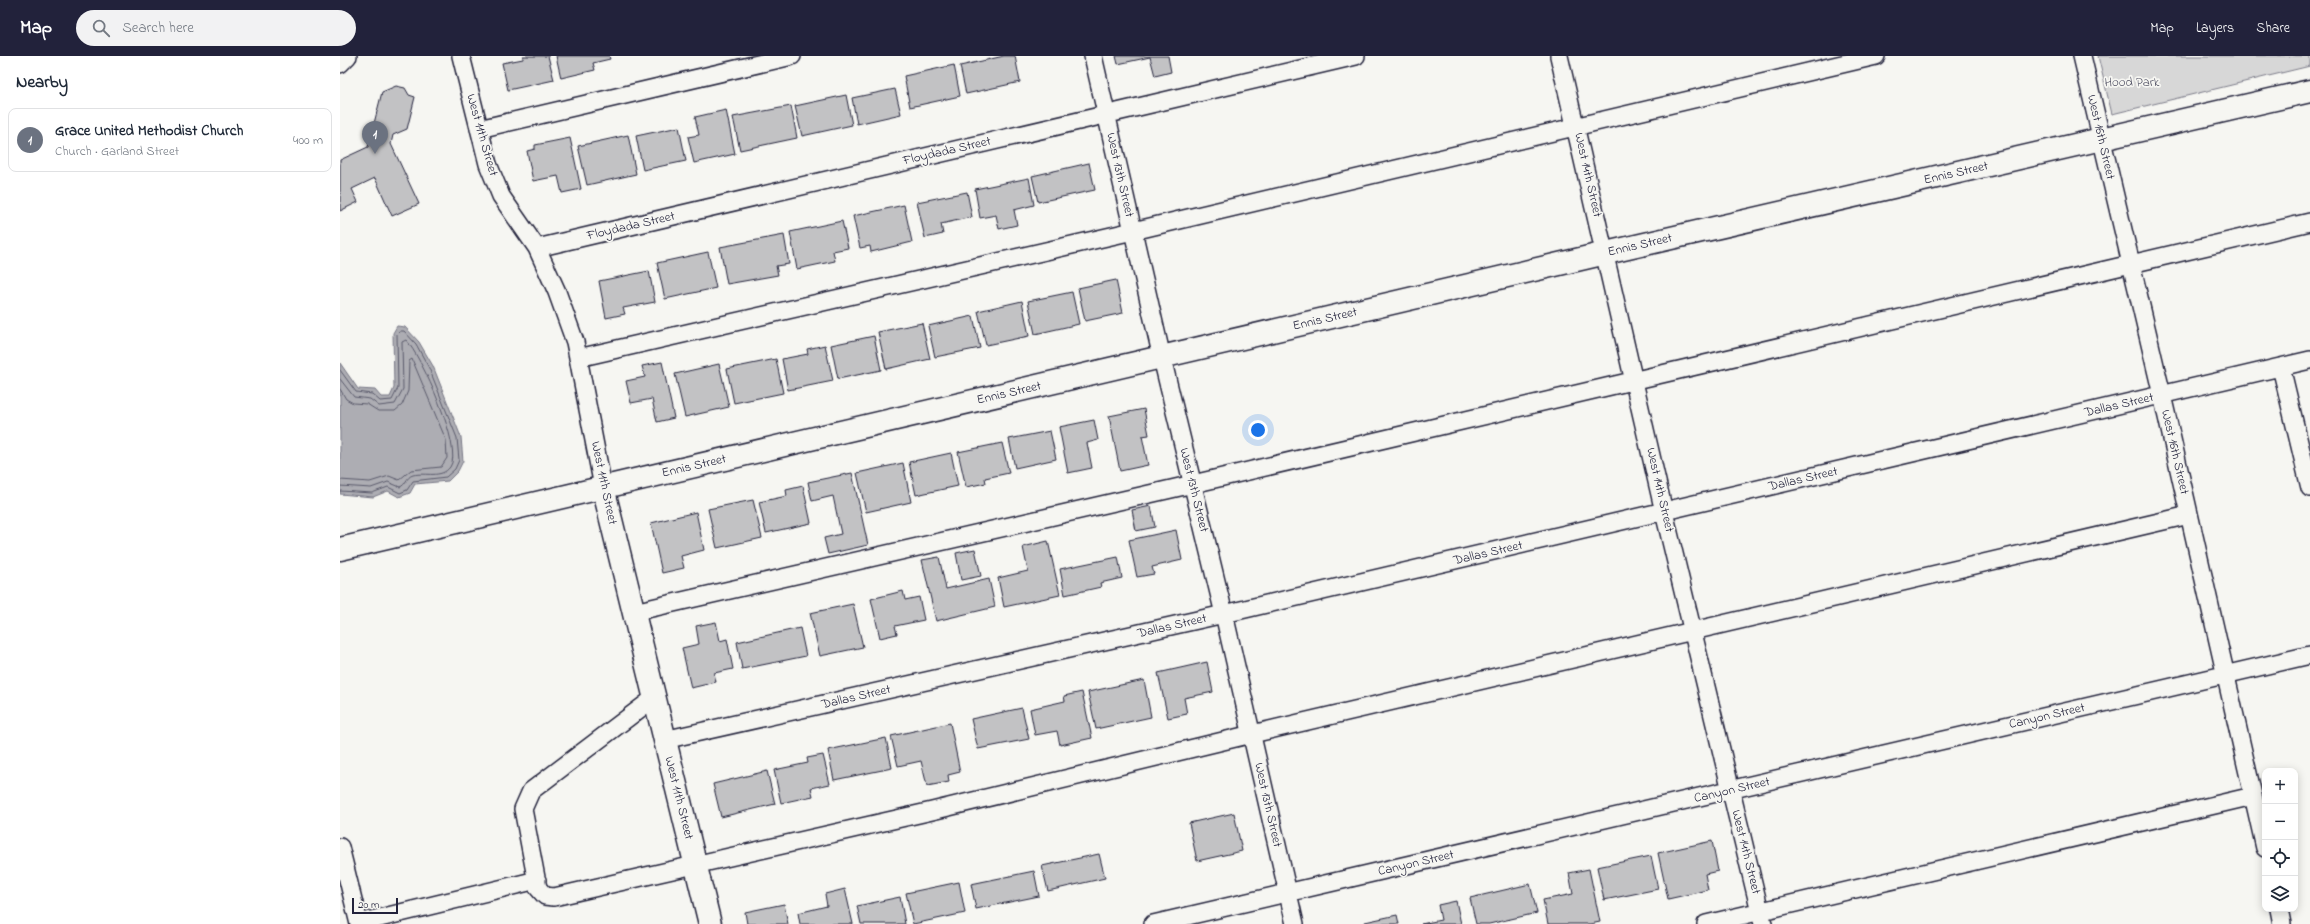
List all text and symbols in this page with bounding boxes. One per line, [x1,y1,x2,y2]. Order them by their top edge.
search box [76,10,356,46]
text: Map [20,15,52,42]
icon: search [90,17,112,39]
text: Search here [122,17,194,39]
text: Map [2150,18,2174,39]
text: Layers [2196,18,2234,39]
text: Share [2256,18,2290,39]
text: Nearby [16,70,68,95]
park label: Hood Park [2104,73,2160,92]
street label: West 11th Street [461,92,503,179]
street label: West 16th Street [2082,93,2120,182]
text: Grace United Methodist Church [55,120,243,142]
pin: 1 [362,121,388,154]
text: 1 [28,131,32,150]
text: 400 m [293,131,323,150]
street label: West 13th Street [1101,131,1139,220]
street label: West 14th Street [1569,131,1607,220]
street label: Floydada Street [900,132,994,172]
text: Church · Garland Street [55,142,179,161]
street label: Ennis Street [1922,156,1991,190]
street label: Floydada Street [584,207,678,247]
street label: Ennis Street [1606,228,1675,262]
street label: Ennis Street [1291,302,1360,336]
street label: Ennis Street [975,376,1044,410]
street label: Dallas Street [2082,388,2156,422]
street label: West 16th Street [2156,408,2194,497]
your location [1248,420,1268,440]
street label: West 11th Street [586,439,622,527]
street label: West 13th Street [1174,446,1214,535]
street label: West 14th Street [1641,446,1679,535]
street label: Ennis Street [660,449,729,483]
street label: Dallas Street [1766,462,1840,496]
street label: Dallas Street [1451,536,1525,570]
street label: Dallas Street [1135,609,1209,643]
street label: Dallas Street [819,680,893,714]
street label: Canyon Street [2007,698,2088,735]
street label: West 11th Street [660,754,699,842]
street label: West 13th Street [1249,761,1287,850]
map controls [2262,768,2298,912]
button: + [2262,768,2298,804]
street label: Canyon Street [1692,772,1773,809]
button: − [2262,804,2298,840]
street label: West 14th Street [1726,808,1766,897]
button: locate [2262,840,2298,876]
street label: Canyon Street [1376,845,1457,882]
button: layers [2262,876,2298,912]
scale bar [352,896,398,915]
text: 20 m [358,897,380,913]

